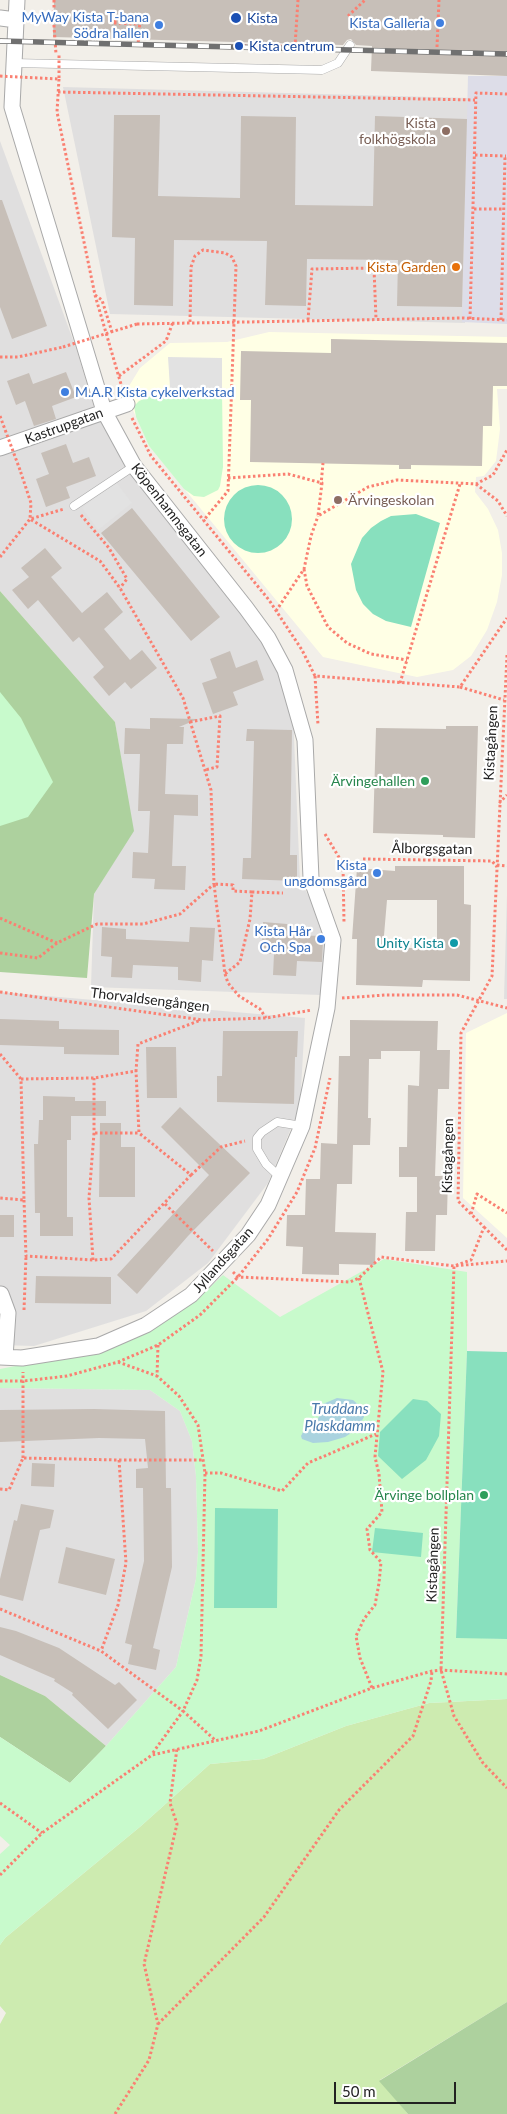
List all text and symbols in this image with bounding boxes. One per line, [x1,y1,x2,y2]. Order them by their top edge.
place label: MyWay Kista T-bana Södra hallen [21,9,149,41]
place label: Kista [247,10,278,26]
marker: Kista [229,11,243,25]
place label: Kista Galleria [349,15,430,31]
marker: Kista Galleria [434,17,446,29]
marker: MyWay Kista T-bana Södra hallen [153,19,165,31]
place label: Kista centrum [249,38,334,54]
marker: Kista centrum [233,40,245,52]
place label: Kista folkhögskola [359,115,436,148]
marker: Kista folkhögskola [440,125,452,137]
place label: Kista Garden [367,259,446,275]
marker: Kista Garden [450,261,462,273]
place label: M.A.R Kista cykelverkstad [75,384,235,400]
marker: M.A.R Kista cykelverkstad [59,386,71,398]
street label: Kastrupgatan [23,404,105,448]
street label: Köpenhamnsgatan [127,460,211,560]
place label: Ärvingeskolan [348,492,434,508]
marker: Ärvingeskolan [332,494,344,506]
street label: Kistagången [481,705,501,781]
place label: Ärvingehallen [331,773,415,789]
marker: Ärvingehallen [419,775,431,787]
street label: Ålborgsgatan [392,840,472,858]
place label: Kista ungdomsgård [284,857,367,890]
marker: Kista ungdomsgård [371,867,383,879]
place label: Kista Hår Och Spa [254,923,311,956]
marker: Kista Hår Och Spa [315,933,327,945]
place label: Unity Kista [376,935,444,951]
marker: Unity Kista [448,937,460,949]
street label: Thorvaldsengången [89,984,211,1016]
street label: Kistagången [439,1118,457,1194]
street label: Jyllandsgatan [189,1224,257,1296]
water label: Truddans Plaskdamm [304,1400,376,1435]
place label: Ärvinge bollplan [375,1487,474,1503]
marker: Ärvinge bollplan [478,1489,490,1501]
street label: Kistagången [423,1527,443,1603]
scale bar [337,2072,460,2104]
text: 50 m [342,2082,376,2100]

